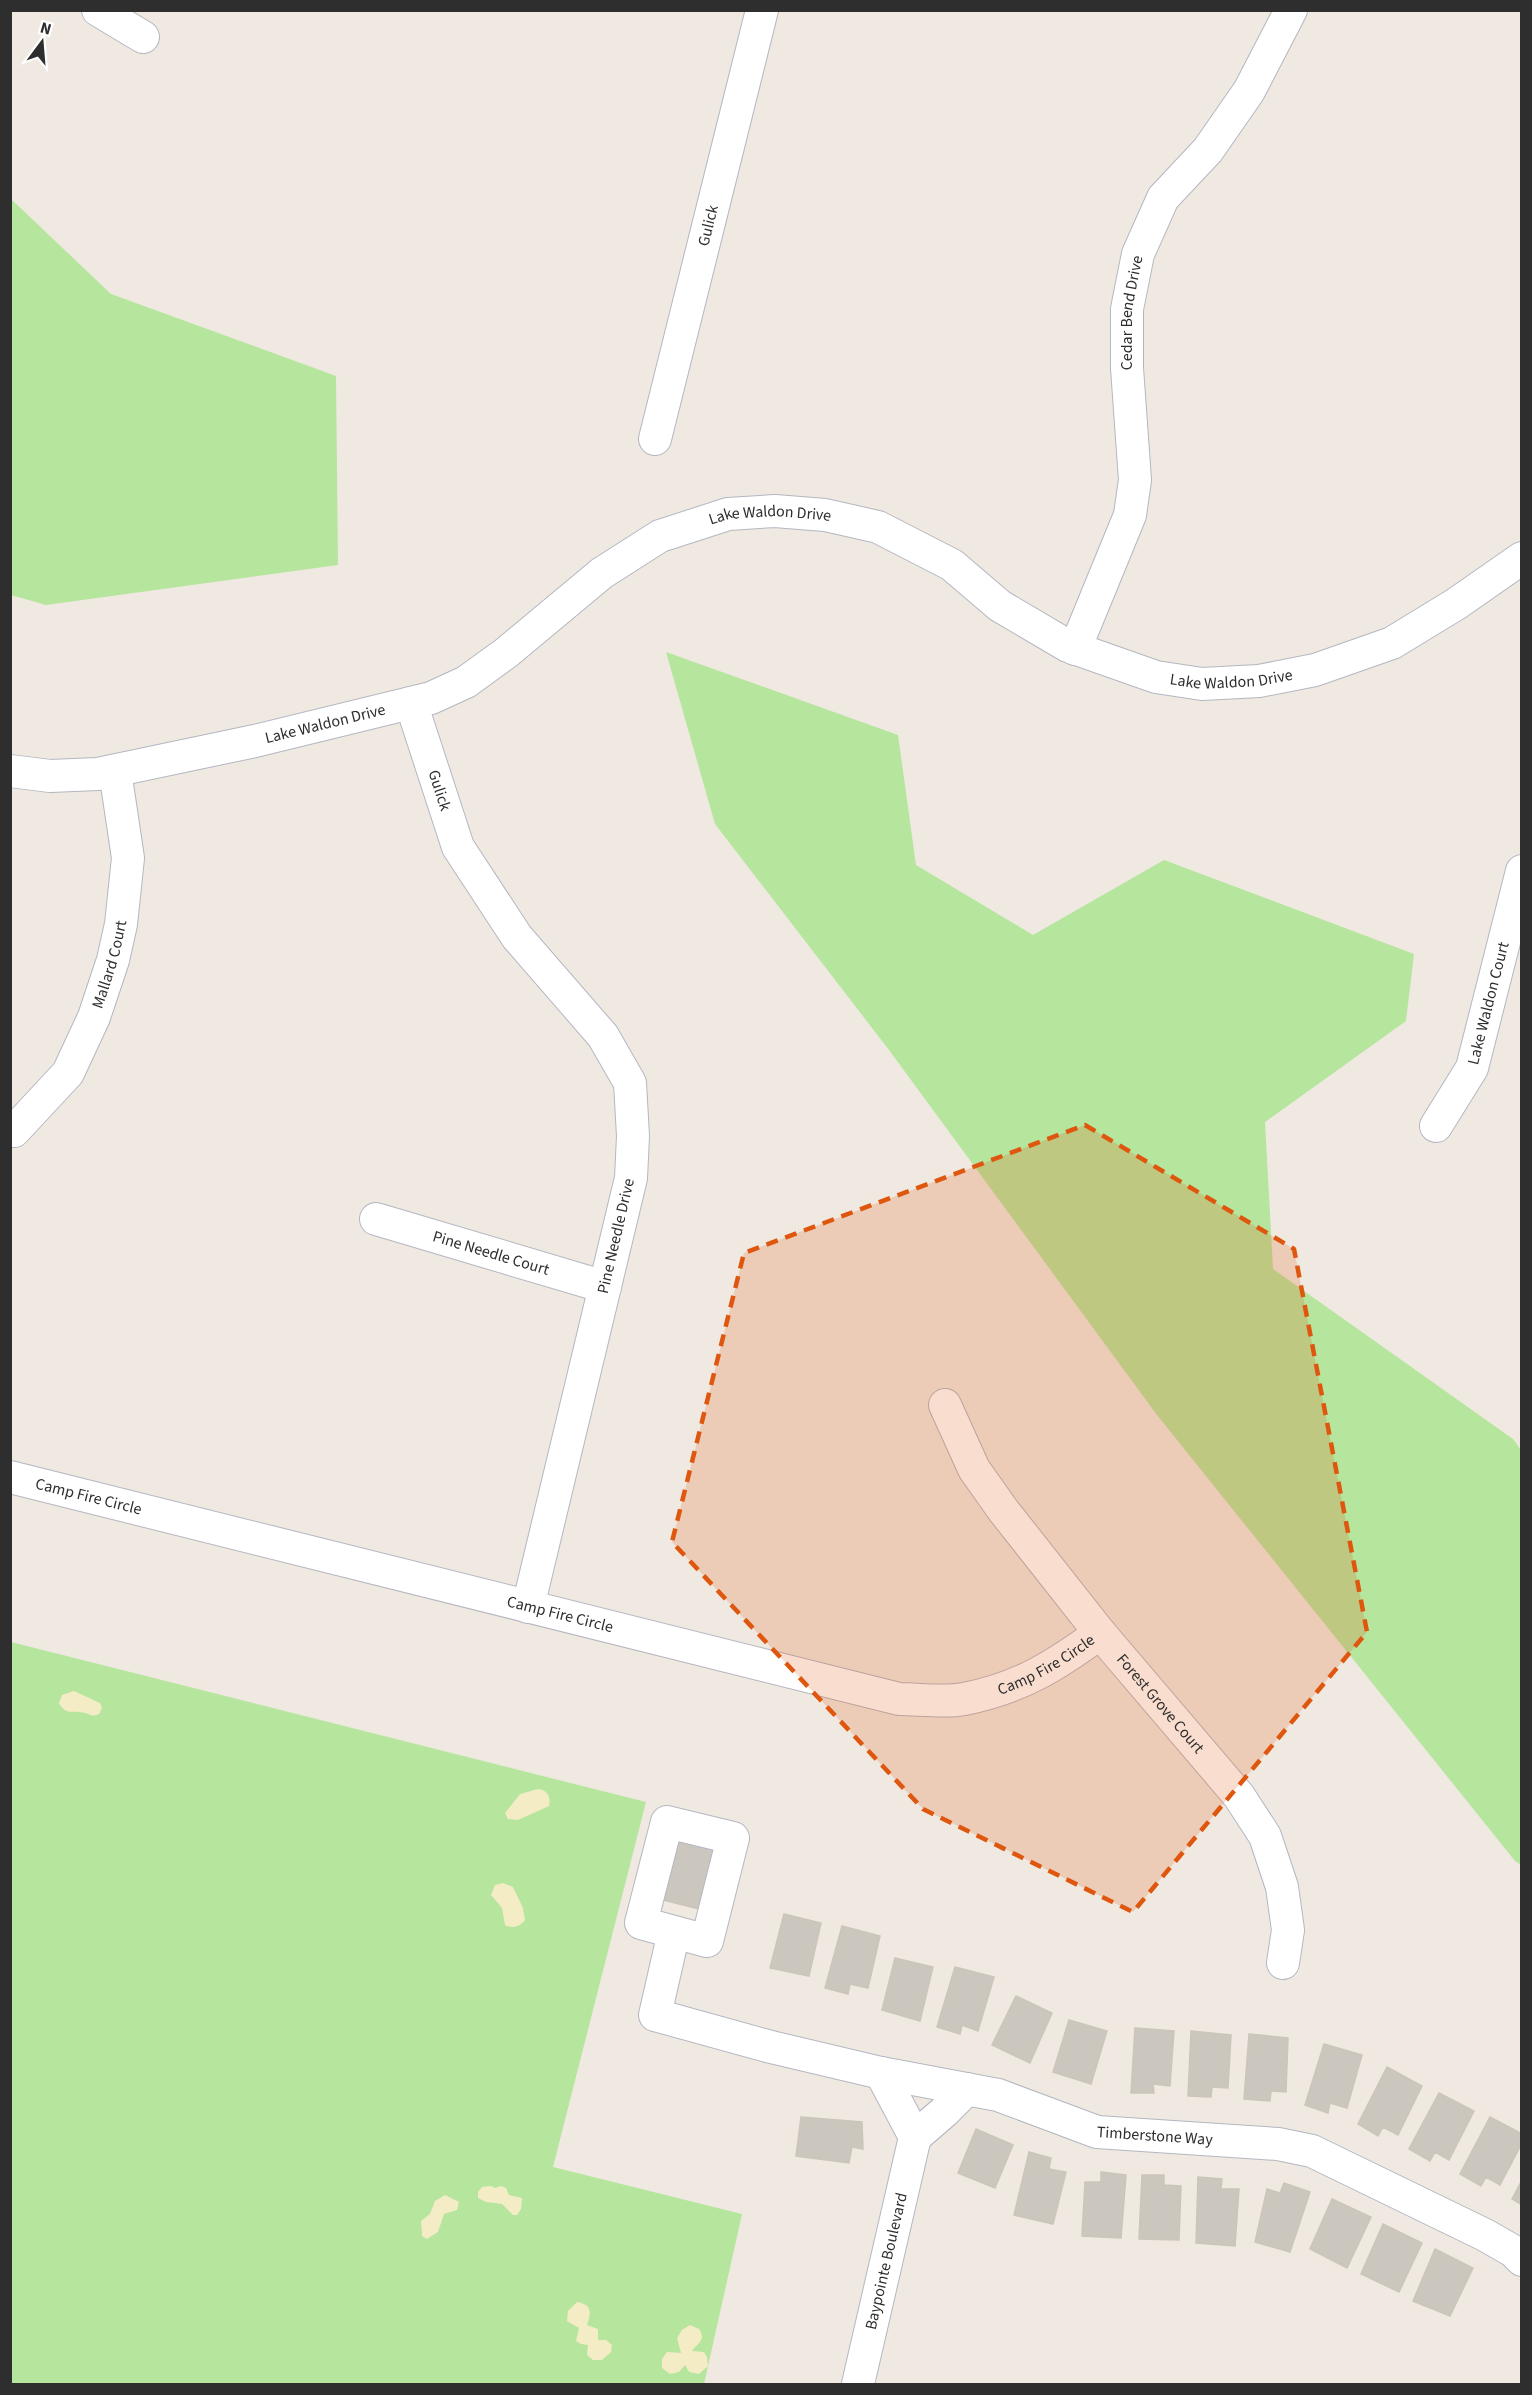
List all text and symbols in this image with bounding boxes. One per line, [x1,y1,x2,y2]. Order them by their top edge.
north arrow [12,12,72,72]
text: N [38,17,54,41]
street label: Gulick [693,203,724,249]
street label: Cedar Bend Drive [1116,253,1148,370]
street label: Lake Waldon Drive [706,500,834,531]
street label: Lake Waldon Drive [1168,664,1294,695]
street label: Lake Waldon Drive [263,699,388,749]
street label: Gulick [423,767,457,814]
street label: Mallard Court [87,919,132,1011]
street label: Lake Waldon Court [1462,939,1515,1067]
street label: Pine Needle Drive [592,1176,640,1296]
street label: Pine Needle Court [430,1225,553,1281]
street label: Camp Fire Circle [33,1473,144,1520]
street label: Camp Fire Circle [505,1591,616,1638]
street label: Camp Fire Circle [994,1629,1099,1701]
street label: Forest Grove Court [1111,1649,1209,1759]
street label: Timberstone Way [1096,2121,1214,2151]
street label: Baypointe Boulevard [860,2191,913,2332]

